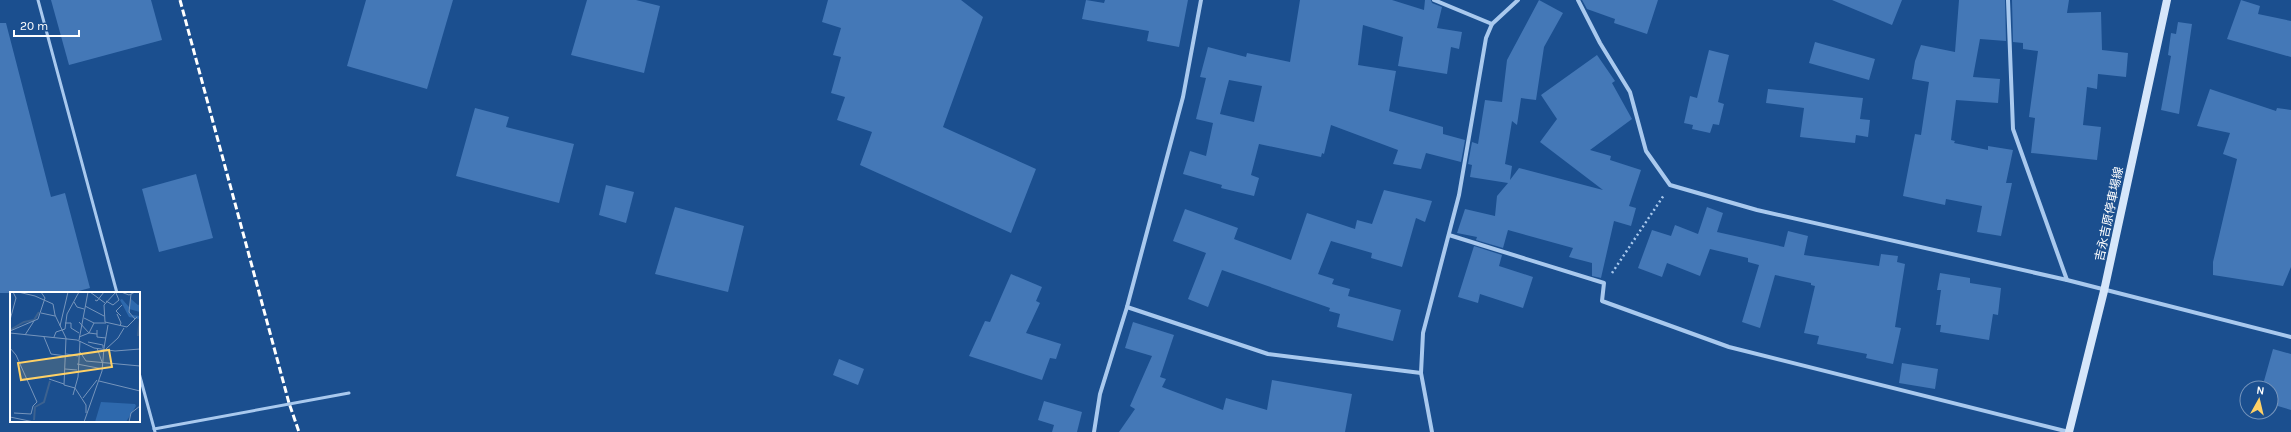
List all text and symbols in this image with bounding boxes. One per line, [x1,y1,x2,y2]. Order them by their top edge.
scale bar [14,12,79,38]
text: 20 m [20,19,48,33]
street label: 吉永吉原停車場線 [2092,166,2126,262]
inset map [10,292,140,422]
north arrow [2239,380,2279,420]
text: N [2256,384,2265,398]

